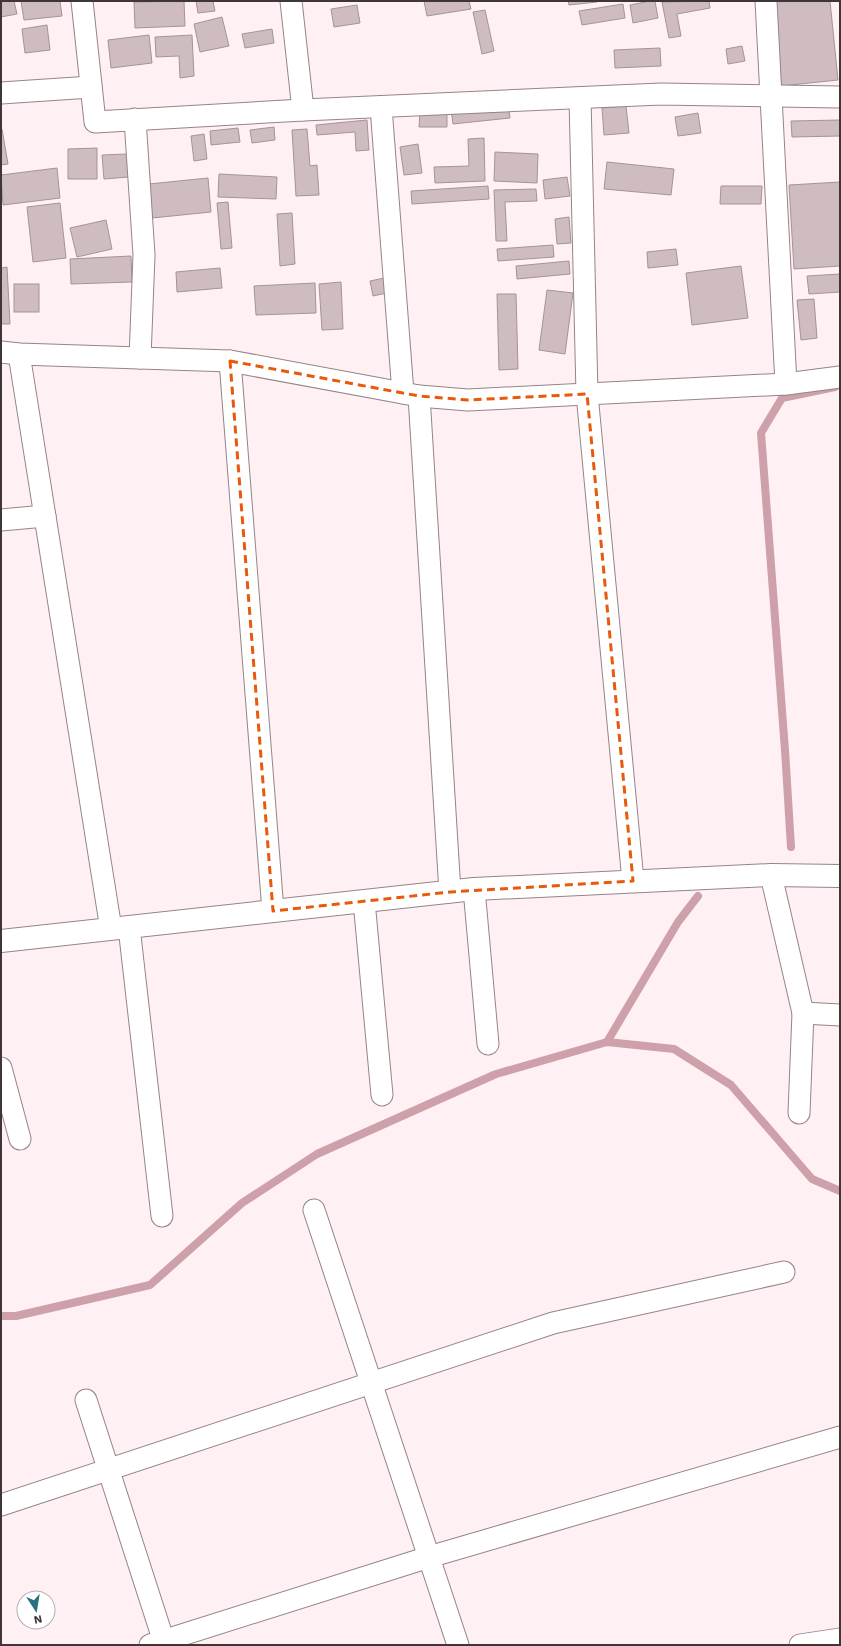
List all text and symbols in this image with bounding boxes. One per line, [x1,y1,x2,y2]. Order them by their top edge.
north arrow [16,1590,56,1630]
text: N [33,1612,43,1626]

